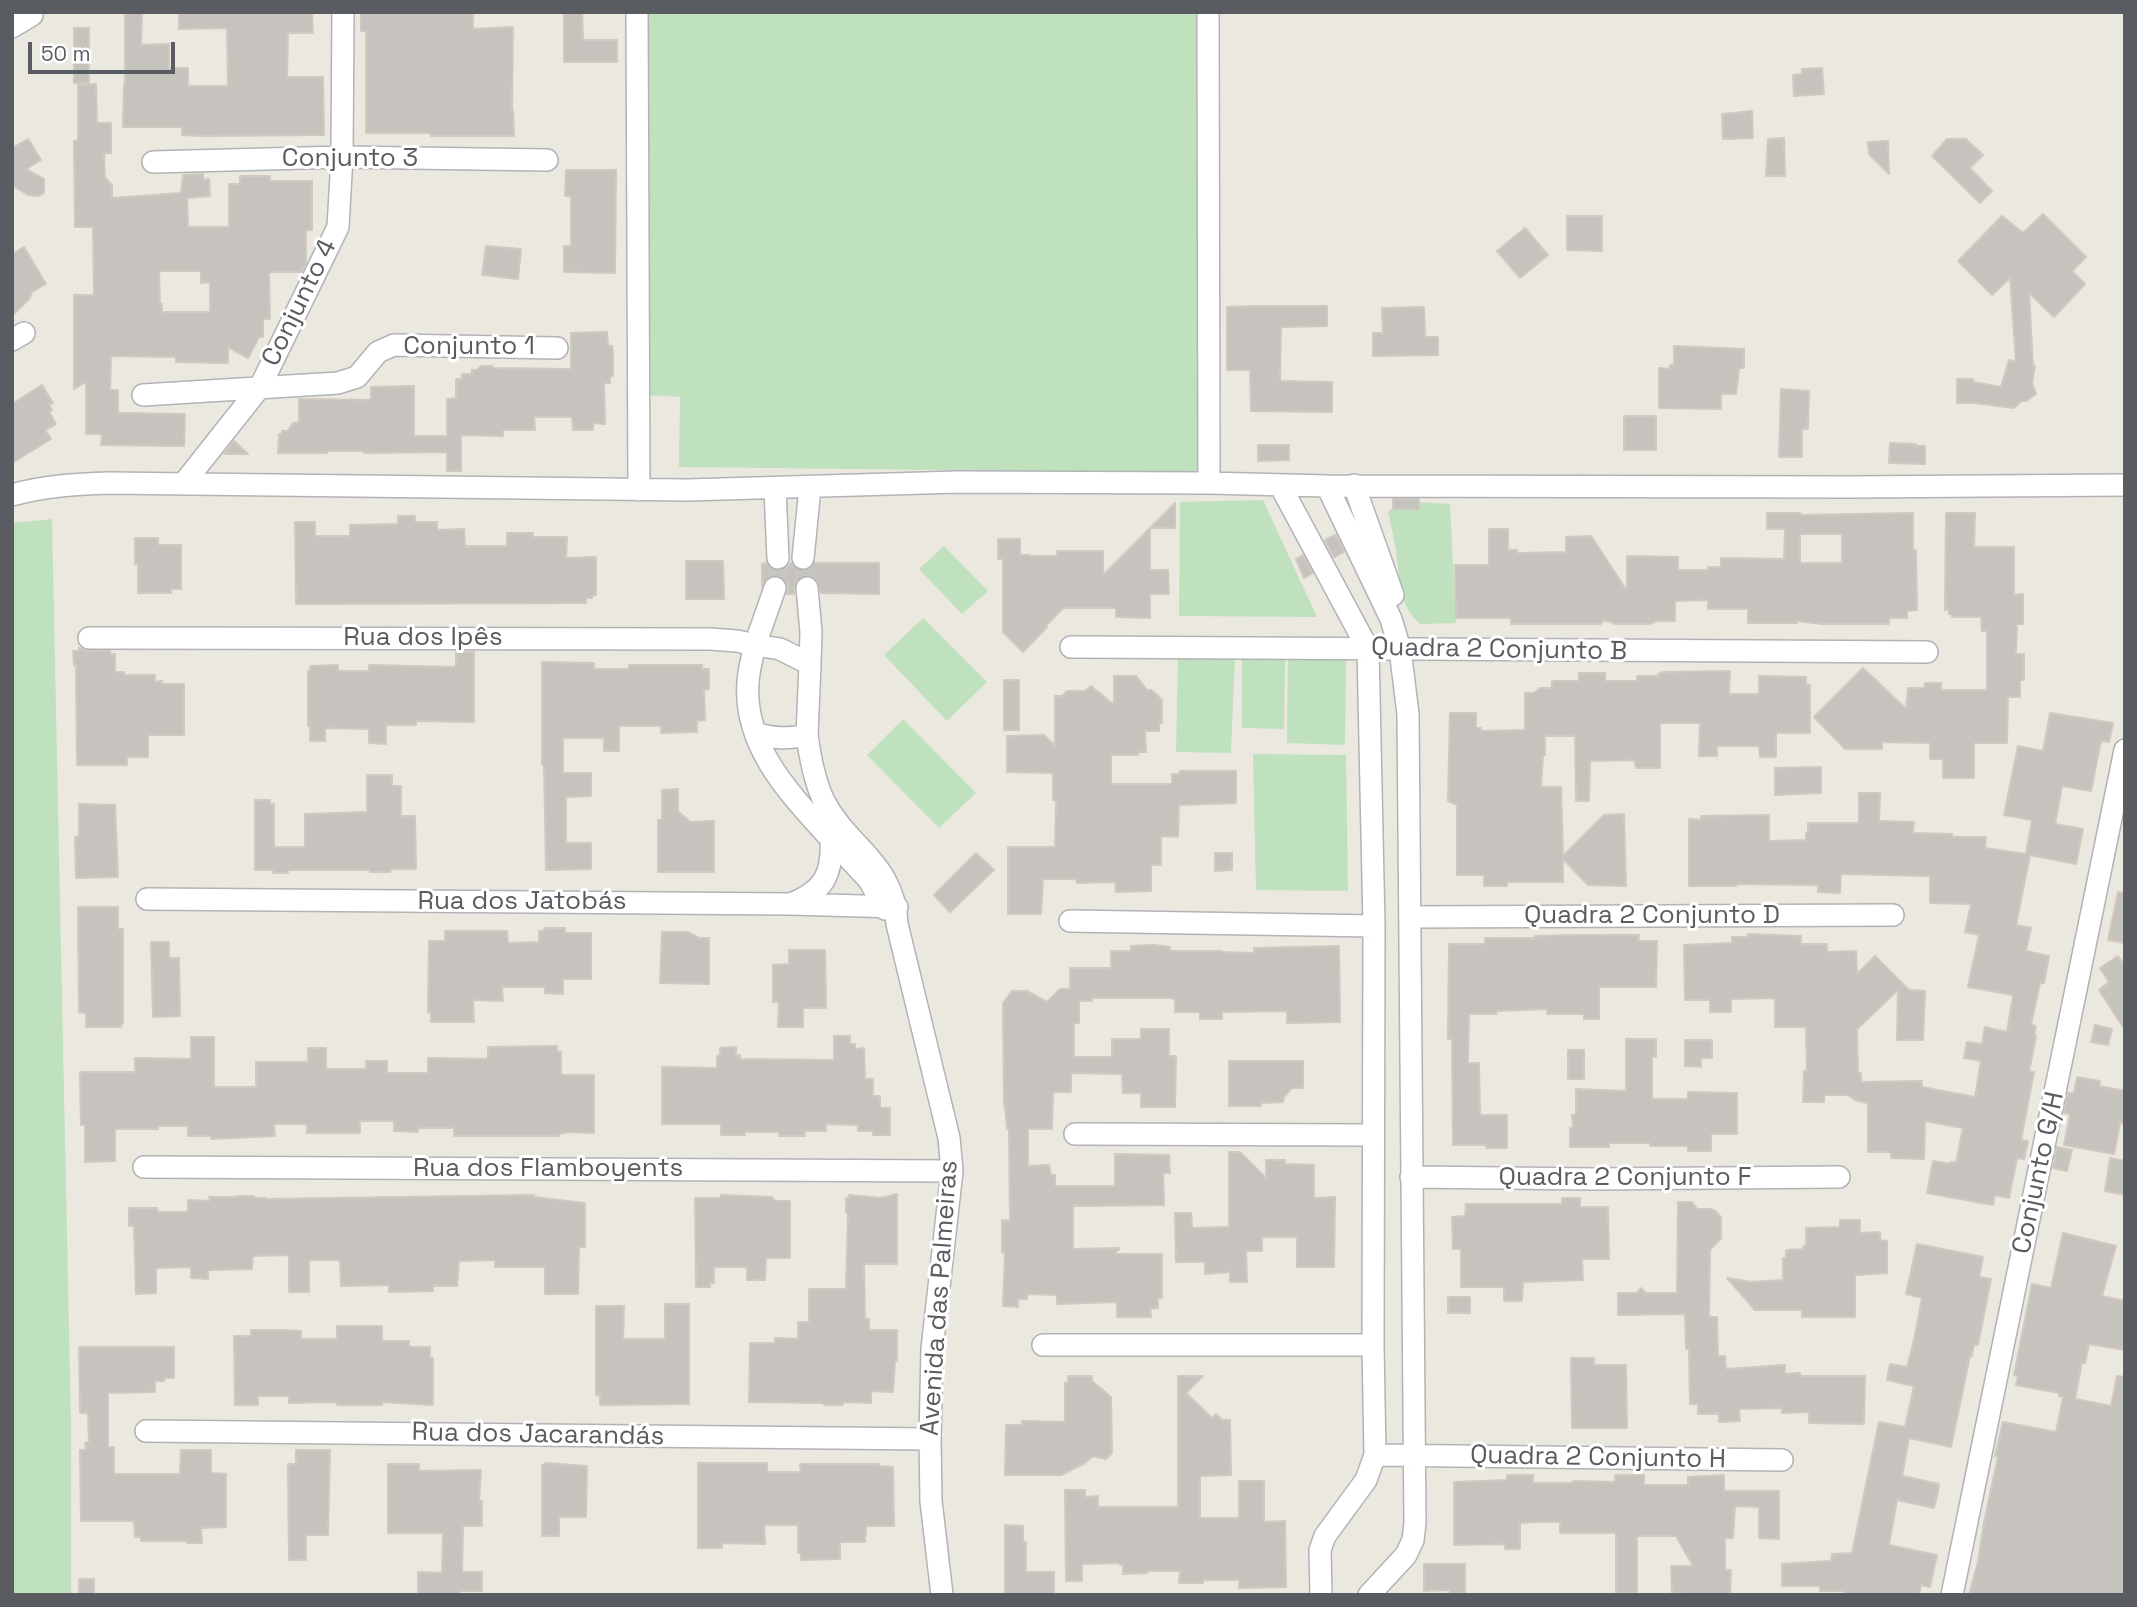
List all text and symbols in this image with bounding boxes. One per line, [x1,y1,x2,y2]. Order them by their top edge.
scale bar [32,28,178,72]
text: 50 m [41,40,91,67]
street label: Conjunto 3 [282,143,418,175]
street label: Conjunto 4 [256,235,344,371]
street label: Conjunto 1 [403,331,535,363]
street label: Rua dos Ipês [343,622,503,654]
street label: Quadra 2 Conjunto B [1371,632,1627,668]
street label: Rua dos Jatobás [418,886,626,918]
street label: Quadra 2 Conjunto D [1524,900,1780,932]
street label: Conjunto G/H [2007,1089,2071,1257]
street label: Rua dos Flamboyents [413,1153,683,1185]
street label: Avenida das Palmeiras [915,1159,965,1437]
street label: Quadra 2 Conjunto F [1499,1162,1751,1194]
street label: Rua dos Jacarandás [411,1417,665,1453]
street label: Quadra 2 Conjunto H [1470,1440,1726,1476]

